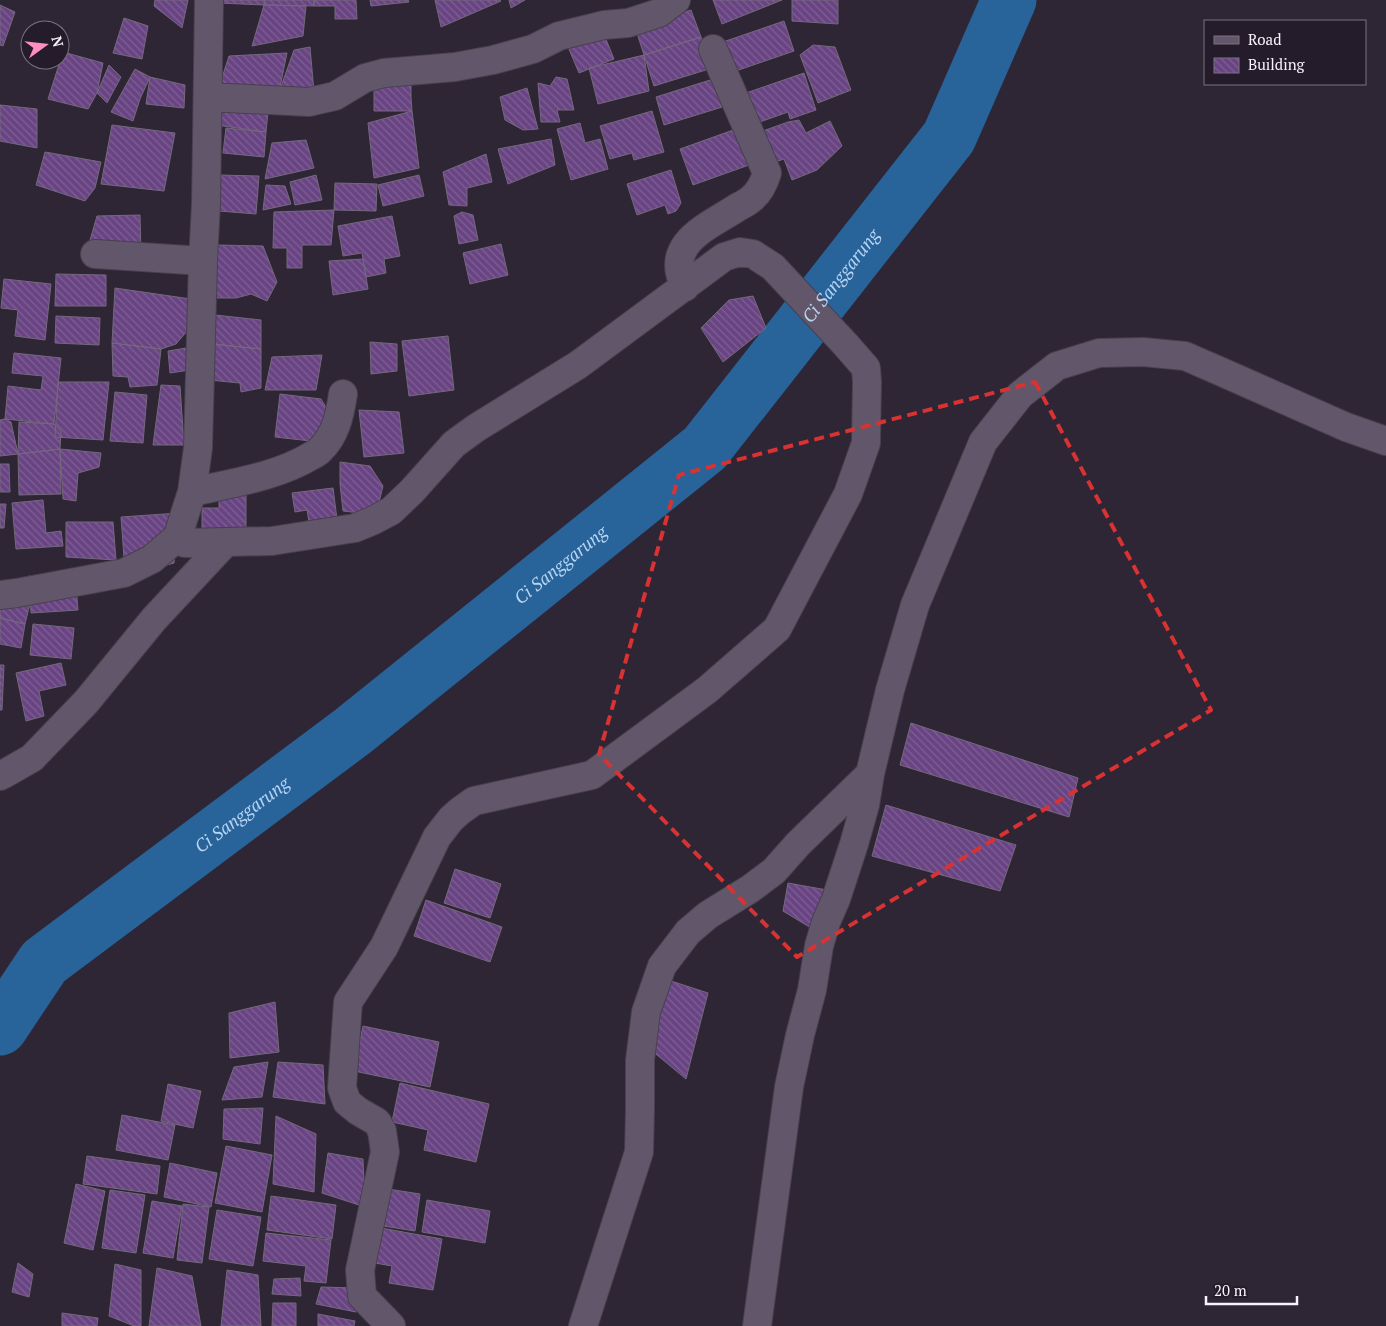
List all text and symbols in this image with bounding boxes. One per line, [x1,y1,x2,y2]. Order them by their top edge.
north arrow [20,20,70,70]
legend [1204,20,1366,85]
text: Road [1248,29,1281,49]
text: N [47,34,69,49]
text: Building [1248,54,1306,74]
water label: Ci Sanggarung [796,223,885,327]
water label: Ci Sanggarung [509,519,613,609]
water label: Ci Sanggarung [189,770,295,858]
scale bar [1206,1274,1297,1306]
text: 20 m [1214,1280,1247,1300]

